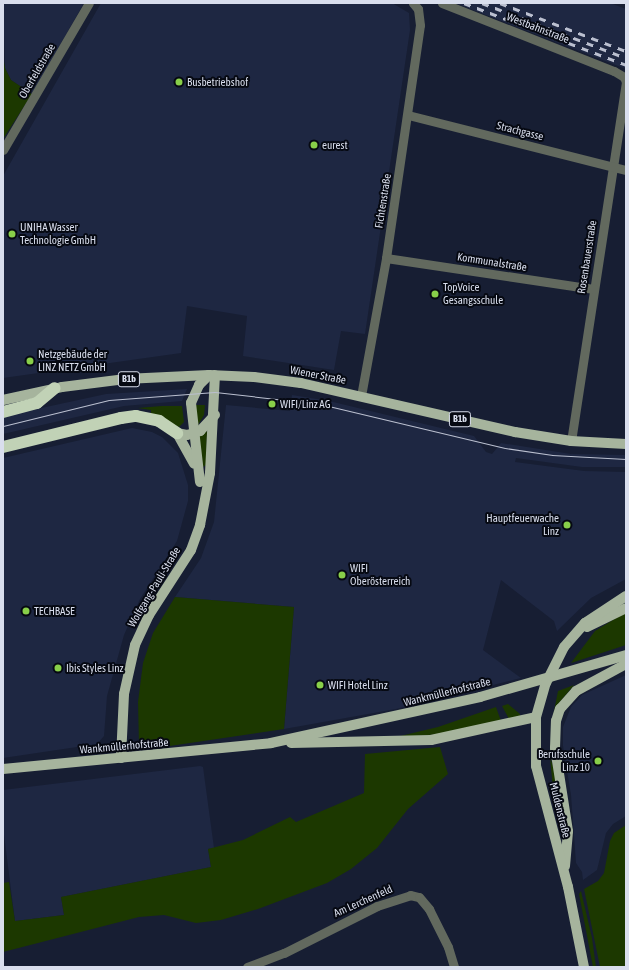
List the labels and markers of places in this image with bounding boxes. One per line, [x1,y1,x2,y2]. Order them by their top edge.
place label: Busbetriebshof [187,75,248,89]
marker: Busbetriebshof [174,77,184,87]
place label: eurest [322,138,348,152]
marker: eurest [309,140,319,150]
place label: UNIHA Wasser Technologie GmbH [20,221,96,247]
marker: UNIHA Wasser Technologie GmbH [7,229,17,239]
place label: TopVoice Gesangsschule [443,281,503,307]
marker: TopVoice Gesangsschule [430,289,440,299]
place label: Netzgebäude der LINZ NETZ GmbH [38,348,107,374]
marker: Netzgebäude der LINZ NETZ GmbH [25,356,35,366]
place label: WIFI/Linz AG [280,397,331,411]
marker: WIFI/Linz AG [267,399,277,409]
place label: Hauptfeuerwache Linz [486,512,559,538]
marker: Hauptfeuerwache Linz [562,520,572,530]
place label: WIFI Oberösterreich [350,562,410,588]
marker: WIFI Oberösterreich [337,570,347,580]
place label: TECHBASE [34,604,75,618]
marker: TECHBASE [21,606,31,616]
place label: Ibis Styles Linz [66,661,124,675]
marker: Ibis Styles Linz [53,663,63,673]
place label: WIFI Hotel Linz [328,678,388,692]
marker: WIFI Hotel Linz [315,680,325,690]
place label: Berufsschule Linz 10 [538,748,590,774]
marker: Berufsschule Linz 10 [593,756,603,766]

